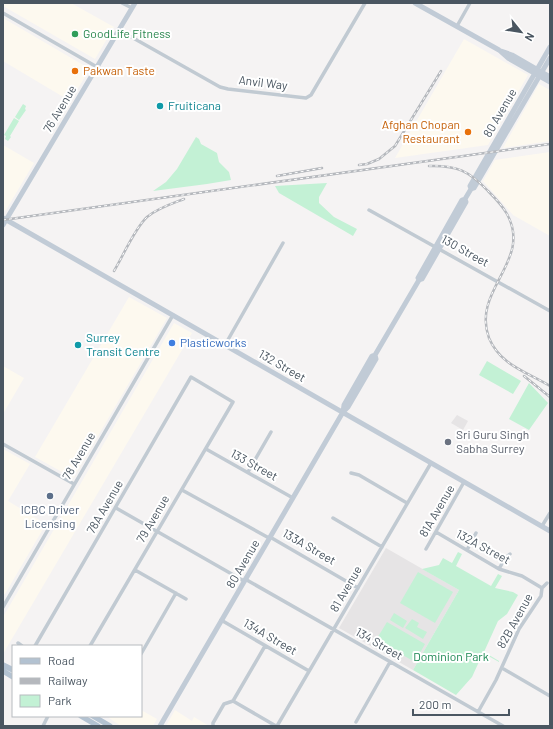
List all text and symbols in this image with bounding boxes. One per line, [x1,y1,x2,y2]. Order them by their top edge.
north arrow [501,12,541,52]
place label: GoodLife Fitness [83,26,171,40]
marker: GoodLife Fitness [70,29,80,39]
text: N [523,31,538,44]
place label: Pakwan Taste [83,63,155,77]
marker: Pakwan Taste [70,66,80,76]
street label: Anvil Way [238,72,289,92]
street label: 76 Avenue [40,82,79,135]
street label: 80 Avenue [480,86,519,139]
place label: Fruiticana [168,98,221,112]
marker: Fruiticana [155,101,165,111]
place label: Afghan Chopan Restaurant [382,117,460,145]
marker: Afghan Chopan Restaurant [463,127,473,137]
street label: 130 Street [439,231,492,269]
place label: Surrey Transit Centre [86,330,160,358]
place label: Plasticworks [180,335,247,349]
marker: Plasticworks [167,338,177,348]
marker: Surrey Transit Centre [73,340,83,350]
street label: 132 Street [256,346,309,384]
place label: Sri Guru Singh Sabha Surrey [456,427,529,455]
street label: 78 Avenue [59,429,97,482]
marker: Sri Guru Singh Sabha Surrey [443,437,453,447]
street label: 133 Street [228,445,281,483]
street label: 78A Avenue [83,477,125,536]
street label: 81A Avenue [416,482,457,539]
marker: ICBC Driver Licensing [45,491,55,501]
street label: 79 Avenue [133,492,171,545]
place label: ICBC Driver Licensing [21,502,80,530]
street label: 133A Street [280,525,339,567]
street label: 132A Street [454,526,513,566]
street label: 80 Avenue [223,537,262,590]
street label: 81 Avenue [326,563,364,614]
street label: 82B Avenue [493,591,535,650]
street label: 134A Street [241,615,300,657]
street label: 134 Street [353,624,406,662]
legend [12,645,142,717]
park label: Dominion Park [413,649,489,663]
text: Road [48,653,75,667]
text: Railway [48,673,88,687]
scale bar [413,691,509,717]
text: Park [48,693,72,707]
text: 200 m [419,697,451,711]

